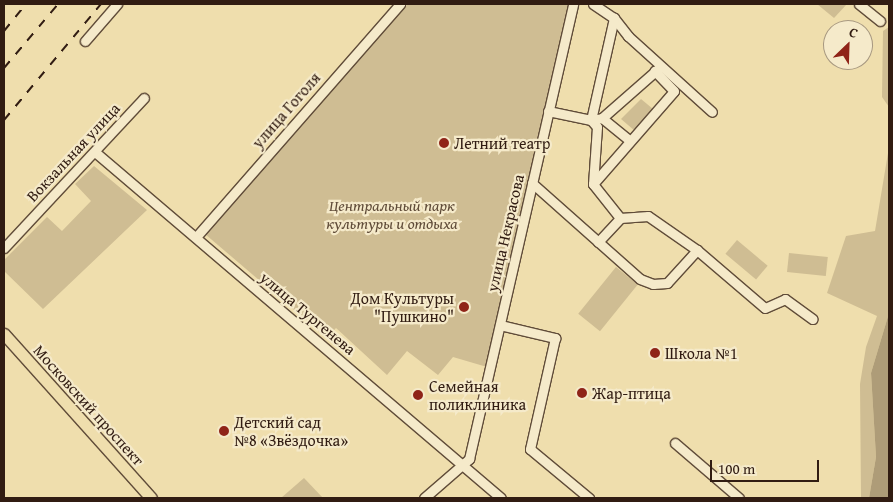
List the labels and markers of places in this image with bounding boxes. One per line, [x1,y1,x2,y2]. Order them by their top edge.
place label: Летний театр [454,133,550,153]
marker: Летний театр [438,137,450,149]
place label: Дом Культуры "Пушкино" [351,288,454,326]
marker: Дом Культуры "Пушкино" [458,301,470,313]
place label: Школа №1 [665,343,738,363]
marker: Школа №1 [649,347,661,359]
place label: Семейная поликлиника [429,376,526,414]
place label: Жар-птица [592,383,671,403]
marker: Жар-птица [576,387,588,399]
marker: Семейная поликлиника [411,388,425,402]
place label: Детский сад №8 «Звёздочка» [234,412,348,450]
marker: Детский сад №8 «Звёздочка» [218,425,230,437]

